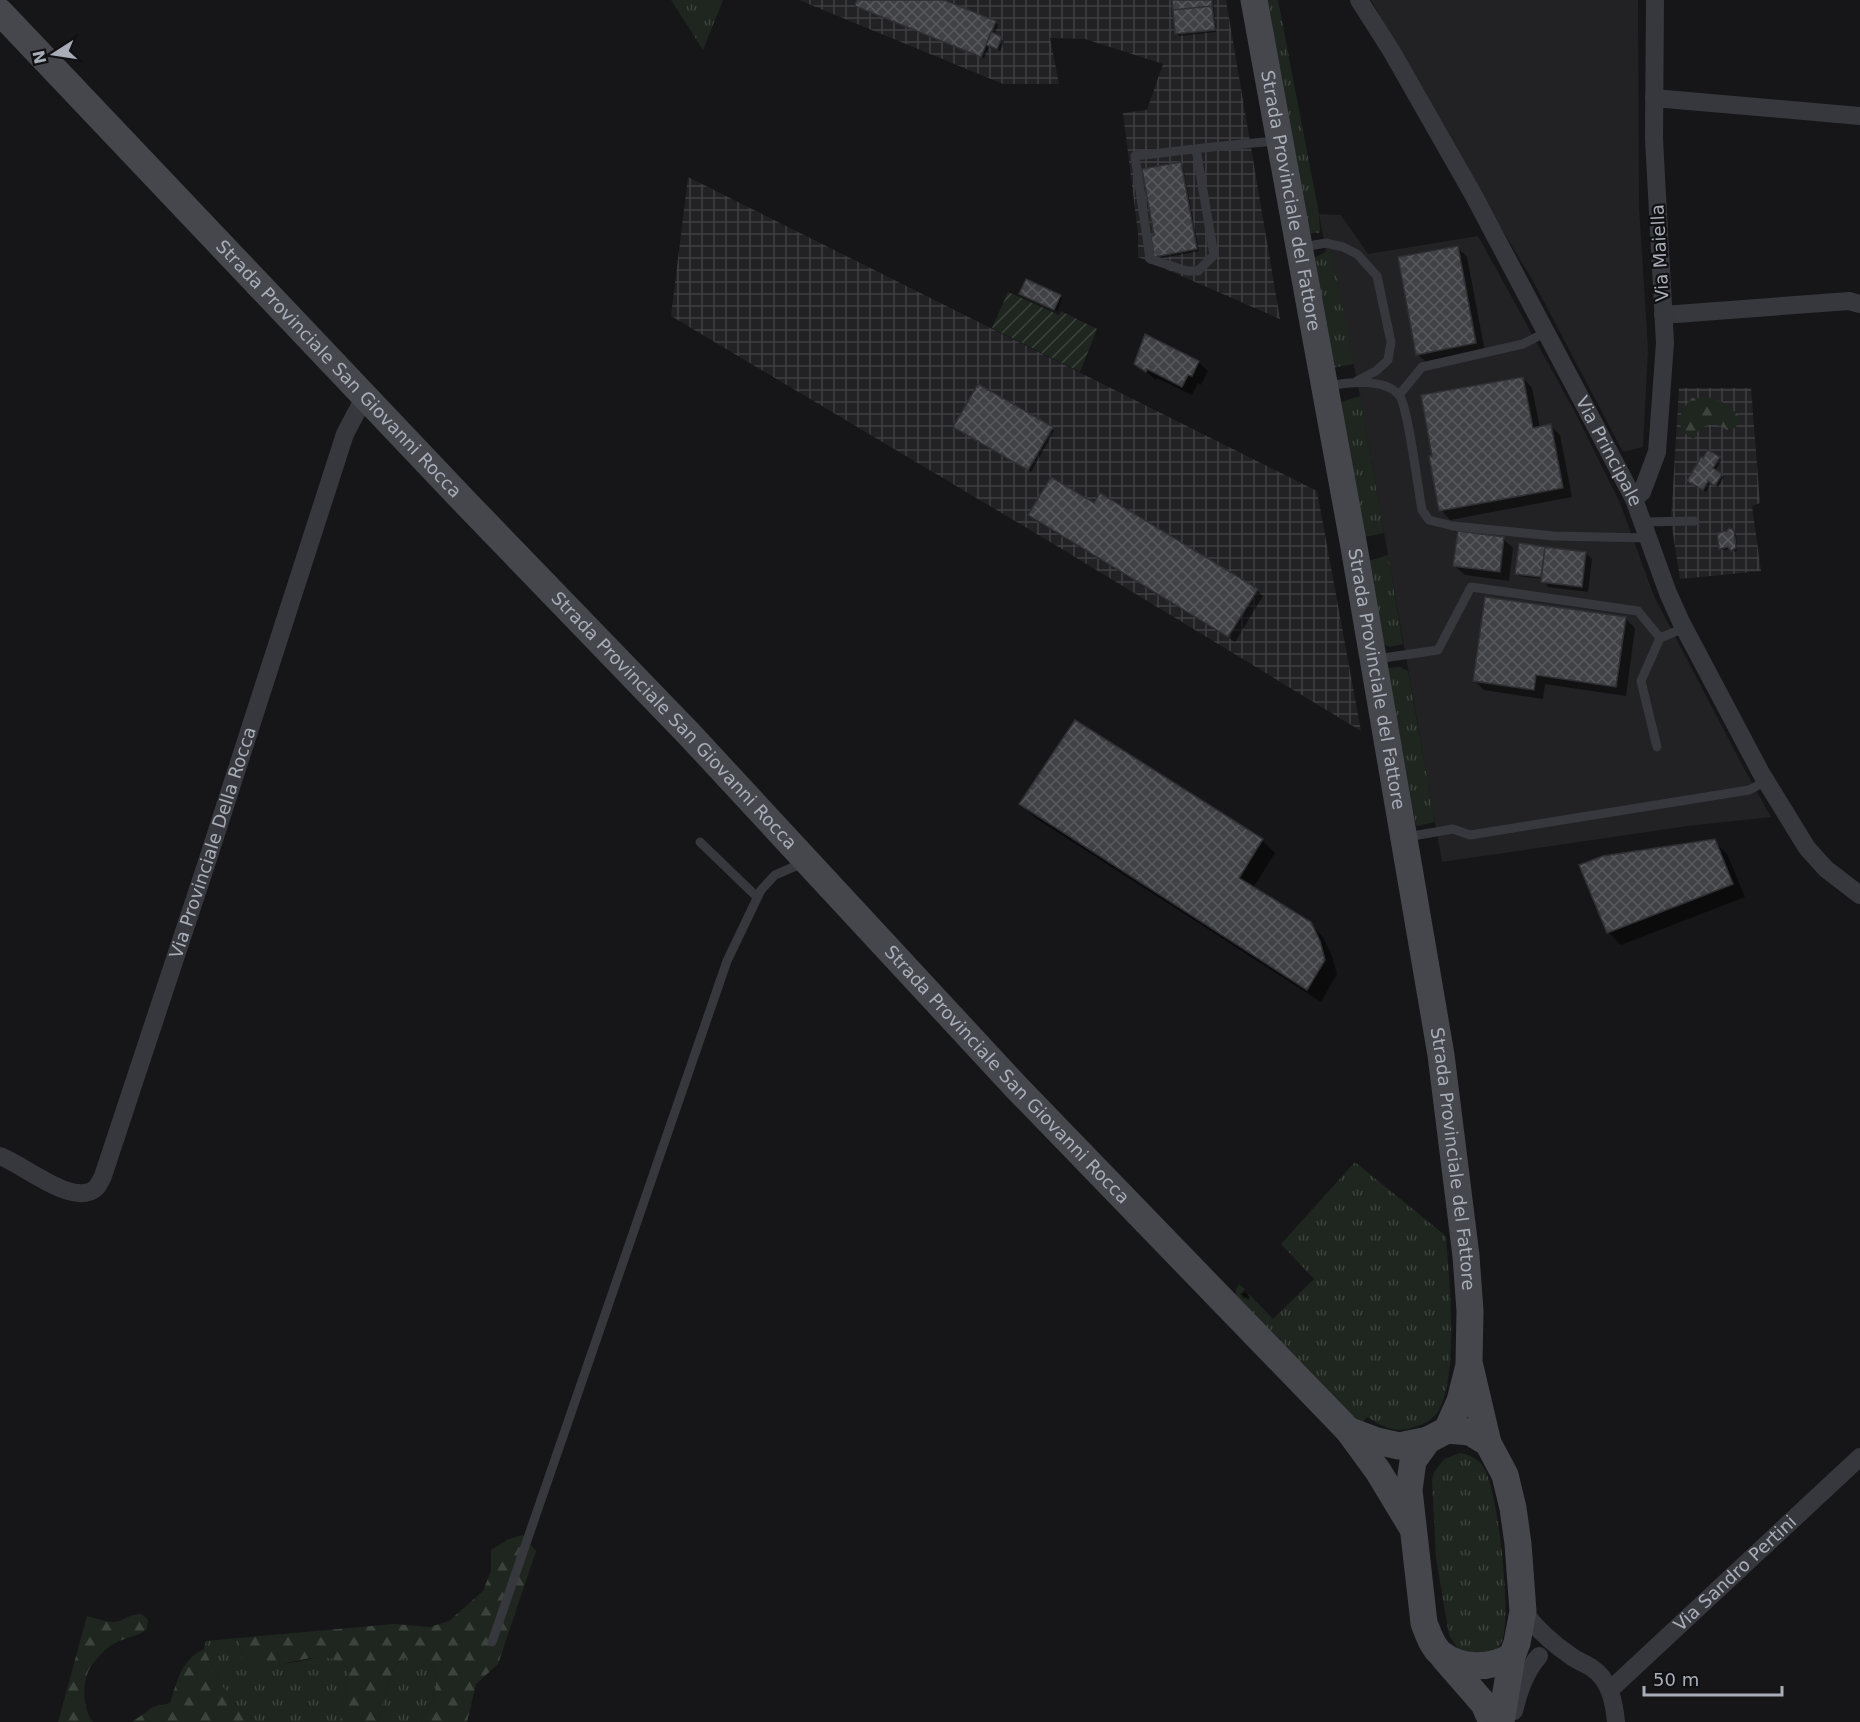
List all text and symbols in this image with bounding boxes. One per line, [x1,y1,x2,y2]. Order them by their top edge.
north arrow [24,24,84,84]
text: N [29,48,51,66]
street label: Strada Provinciale del Fattore [1257,68,1325,333]
street label: Via Maiella [1646,204,1673,302]
street label: Strada Provinciale San Giovanni Rocca [212,235,466,502]
street label: Via Principale [1572,392,1647,509]
street label: Strada Provinciale del Fattore [1344,547,1410,811]
street label: Strada Provinciale San Giovanni Rocca [547,587,801,853]
street label: Via Provinciale Della Rocca [165,724,260,961]
street label: Strada Provinciale San Giovanni Rocca [880,941,1134,1208]
street label: Strada Provinciale del Fattore [1426,1026,1479,1291]
street label: Via Sandro Pertini [1669,1511,1800,1635]
scale bar [1644,1659,1782,1697]
text: 50 m [1653,1669,1699,1690]

